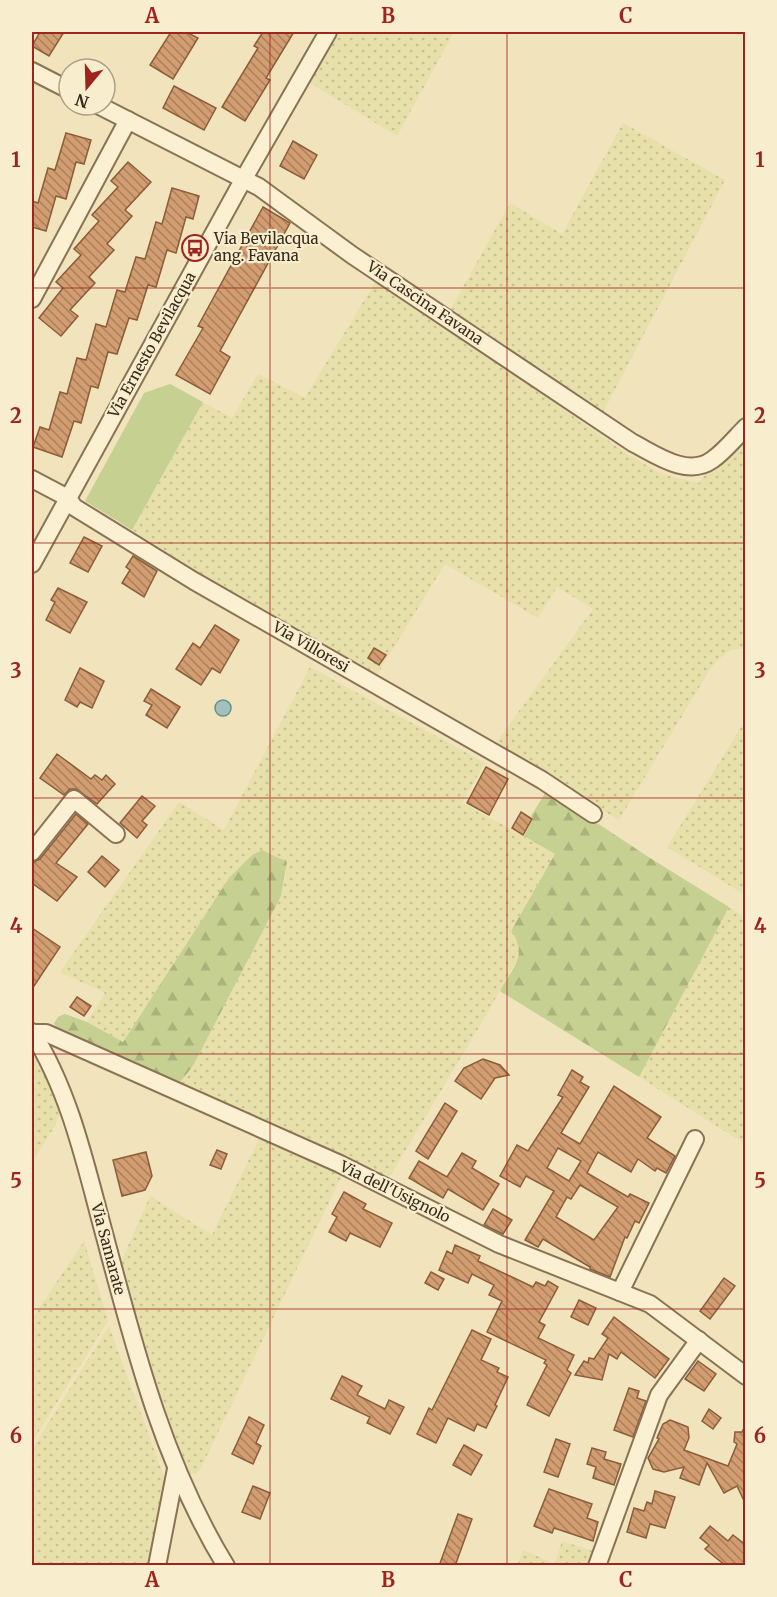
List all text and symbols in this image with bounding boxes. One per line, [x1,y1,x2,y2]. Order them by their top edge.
text: A [144,3,160,28]
text: B [381,3,395,28]
text: C [619,3,633,28]
north arrow [57,57,117,117]
text: N [73,90,91,113]
text: 1 [11,147,21,172]
text: 1 [755,147,765,172]
place label: Via Bevilacqua ang. Favana [213,229,319,265]
bus stop icon: Via Bevilacqua ang. Favana [180,233,210,263]
street label: Via Cascina Favana [363,256,487,349]
street label: Via Ernesto Bevilacqua [103,268,200,422]
text: 2 [10,403,22,428]
text: 2 [754,403,766,428]
street label: Via Villoresi [269,616,353,676]
text: 3 [10,658,22,683]
text: 3 [754,658,766,683]
text: 4 [10,913,23,938]
text: 4 [754,913,767,938]
street label: Via dell'Usignolo [336,1156,454,1227]
text: 5 [10,1168,22,1193]
text: 5 [754,1168,766,1193]
street label: Via Samarate [87,1200,130,1297]
text: 6 [10,1423,22,1448]
text: 6 [754,1423,766,1448]
text: A [144,1567,160,1592]
text: B [381,1567,395,1592]
text: C [619,1567,633,1592]

